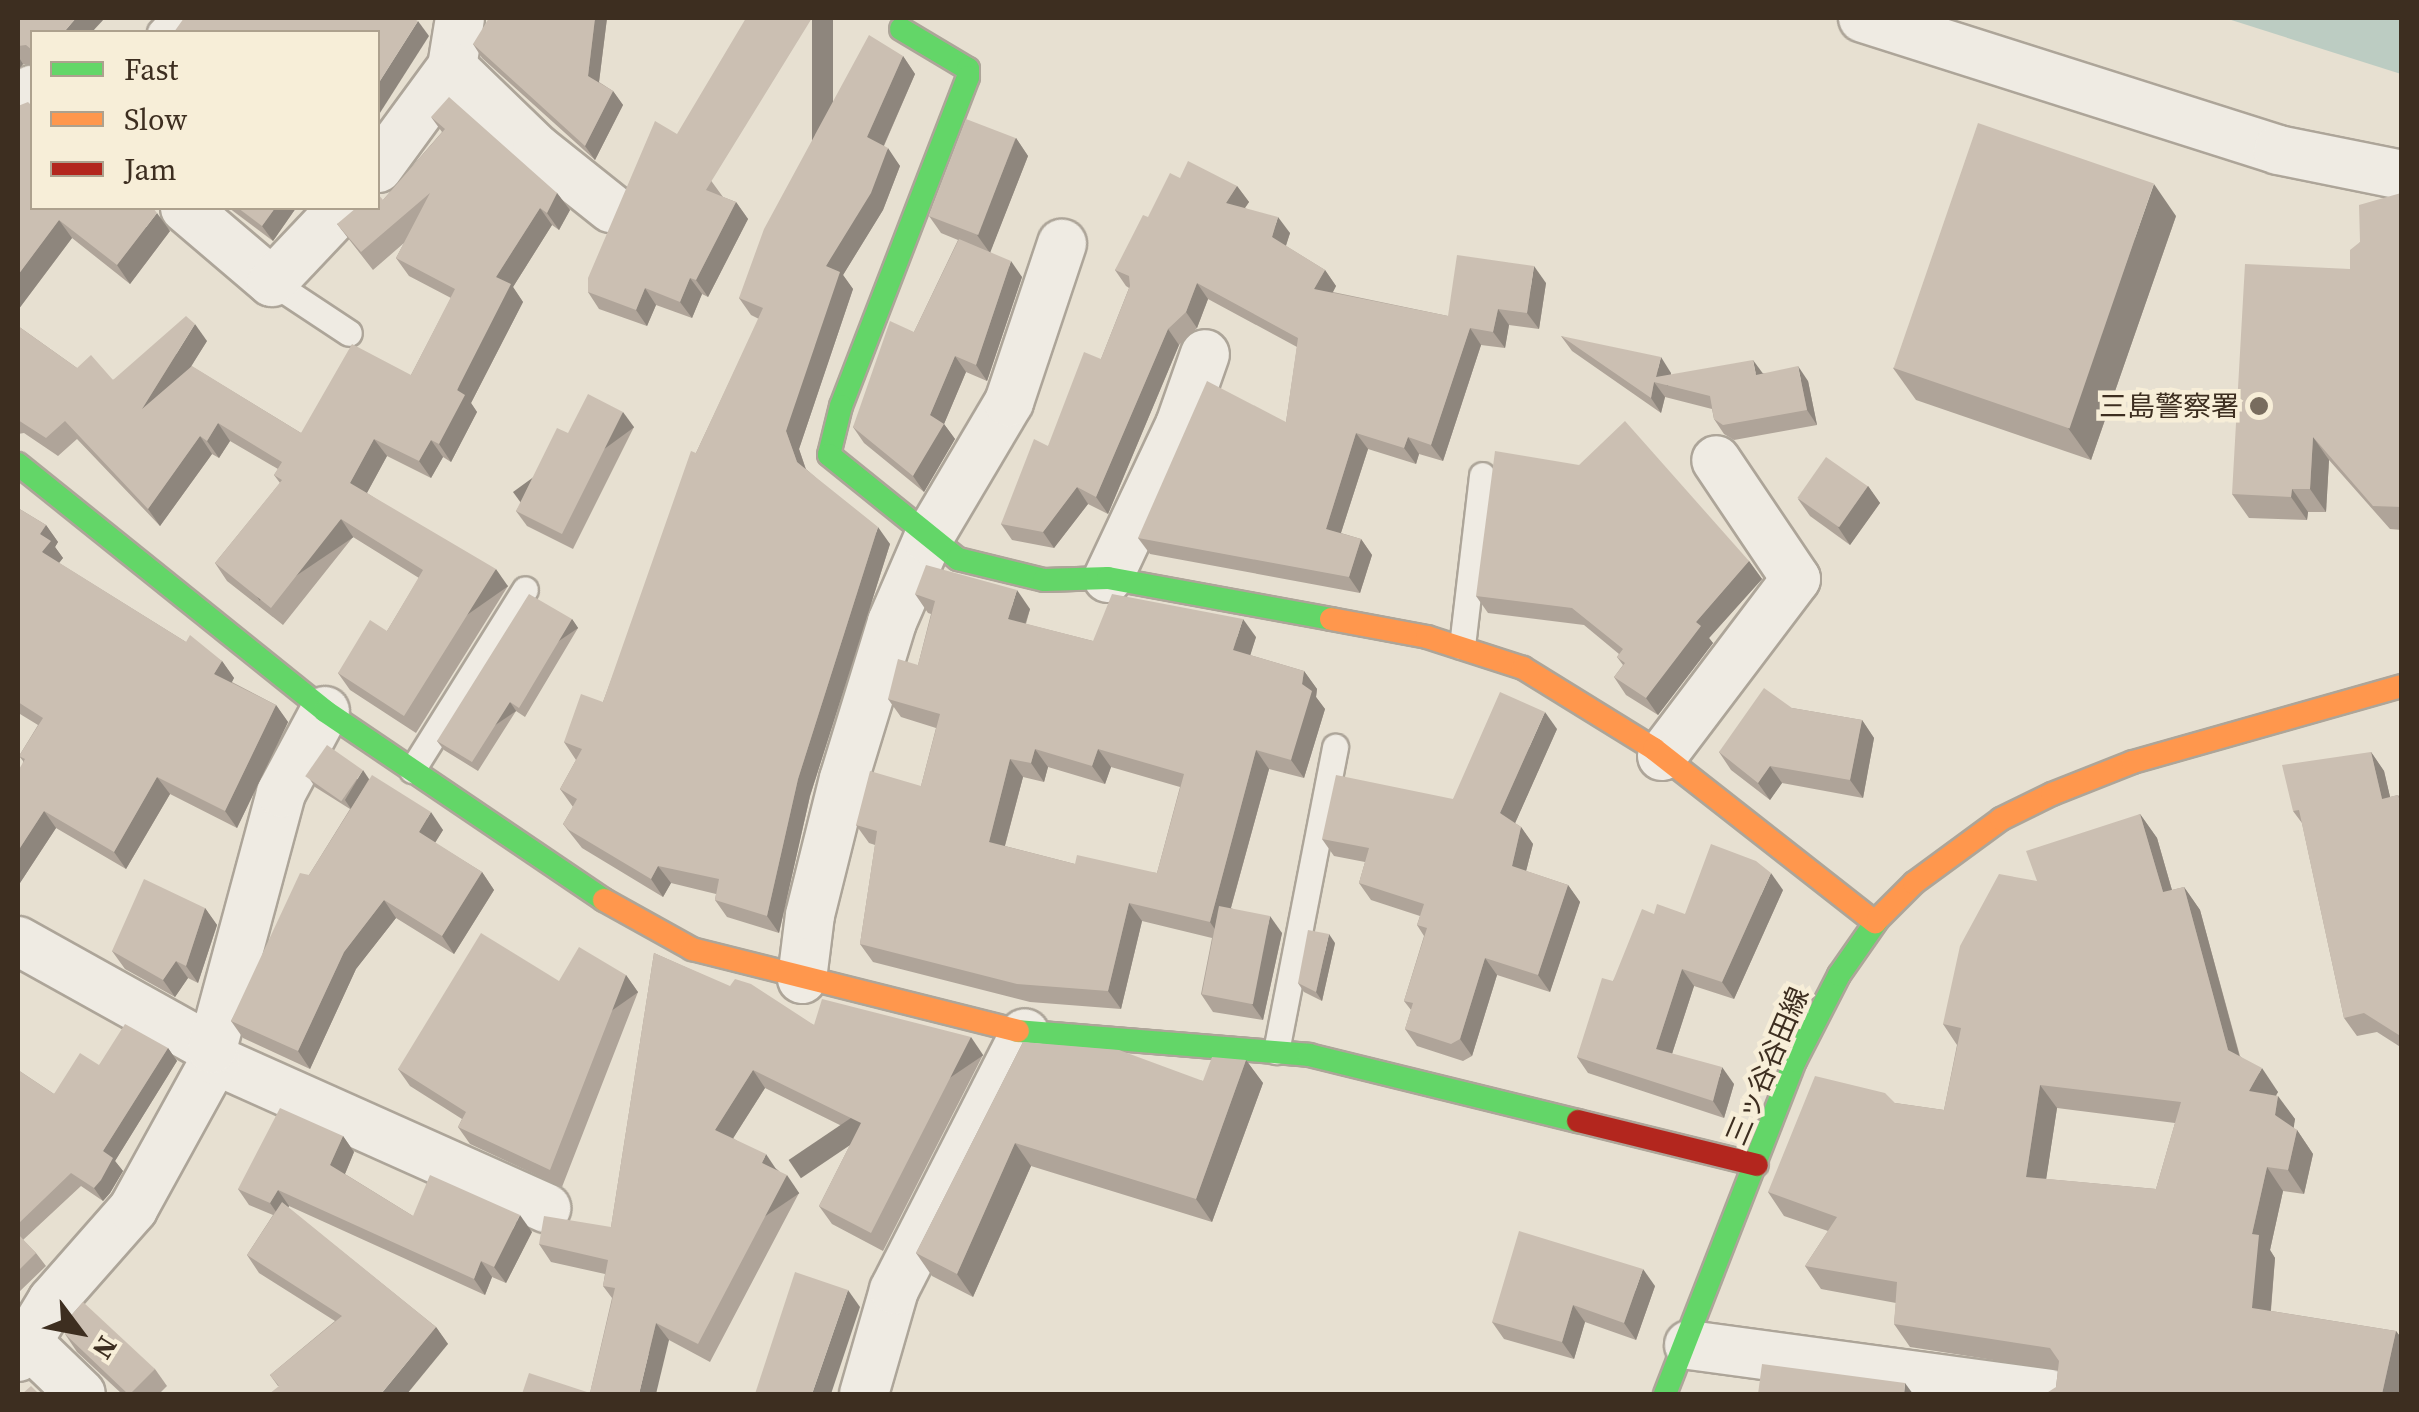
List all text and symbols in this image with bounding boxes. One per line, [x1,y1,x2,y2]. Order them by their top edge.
legend [30,30,380,210]
text: Fast [124,49,178,90]
text: Slow [124,99,187,140]
text: Jam [124,149,177,190]
place label: 三島警察署 [2099,389,2239,423]
marker: 三島警察署 [2248,395,2270,417]
street label: 三ッ谷谷田線 [1719,982,1815,1150]
north arrow [30,1282,130,1382]
text: N [84,1329,127,1367]

